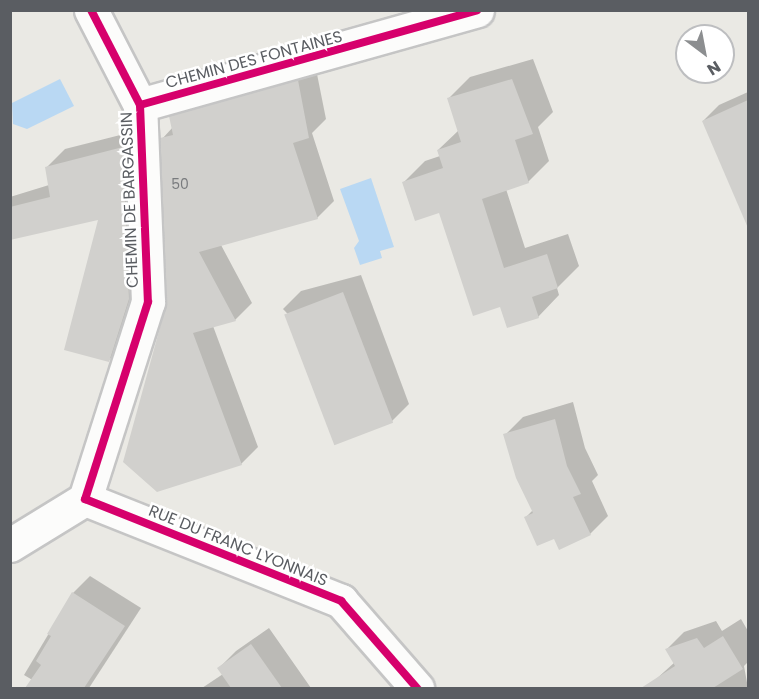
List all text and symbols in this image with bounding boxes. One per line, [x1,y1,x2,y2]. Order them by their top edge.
north arrow [675,24,735,84]
street label: CHEMIN DES FONTAINES [164,27,344,93]
text: N [703,55,725,81]
street label: CHEMIN DE BARGASSIN [117,112,143,288]
house number: 50 [171,176,189,192]
street label: RUE DU FRANC LYONNAIS [146,501,330,591]

